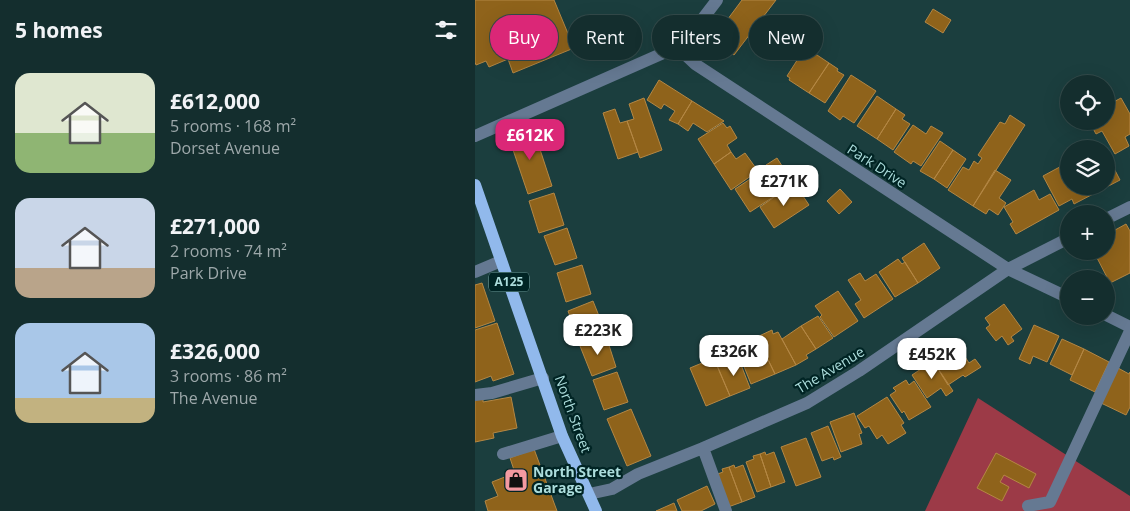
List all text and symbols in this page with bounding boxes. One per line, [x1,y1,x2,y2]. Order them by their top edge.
chip: Buy [490,15,558,60]
chip: Rent [568,15,642,60]
chip: Filters [652,15,739,60]
chip: New [749,15,823,60]
text: 5 homes [15,16,103,44]
icon: filters [432,16,460,44]
map controls [1060,75,1115,325]
button: locate [1060,75,1115,130]
text: £612,000 [170,87,260,115]
icon: home [55,93,115,153]
text: 5 rooms · 168 m² [170,115,296,137]
pin: £612K [495,119,565,161]
text: £612K [506,124,554,146]
text: Dorset Avenue [170,137,280,159]
street label: Park Drive [844,139,911,192]
button: layers [1060,140,1115,195]
pin: £271K [749,164,819,207]
text: £271K [760,170,808,192]
button: + [1060,205,1115,260]
text: £271,000 [170,212,260,240]
icon: home [55,218,115,278]
text: 2 rooms · 74 m² [170,240,287,262]
text: Park Drive [170,262,247,284]
button: − [1060,270,1115,325]
road number: A125 [489,272,529,292]
pin: £223K [563,314,633,356]
text: £223K [574,319,622,341]
pin: £326K [699,334,769,377]
text: £326,000 [170,337,260,365]
pin: £452K [897,338,967,380]
text: £326K [710,340,758,362]
street label: The Avenue [792,342,868,397]
icon: home [55,343,115,403]
text: £452K [908,343,956,365]
text: 3 rooms · 86 m² [170,365,287,387]
street label: North Street [551,373,596,455]
text: The Avenue [170,387,257,409]
place label: North Street Garage [533,462,621,497]
shop icon: North Street Garage [503,467,529,493]

